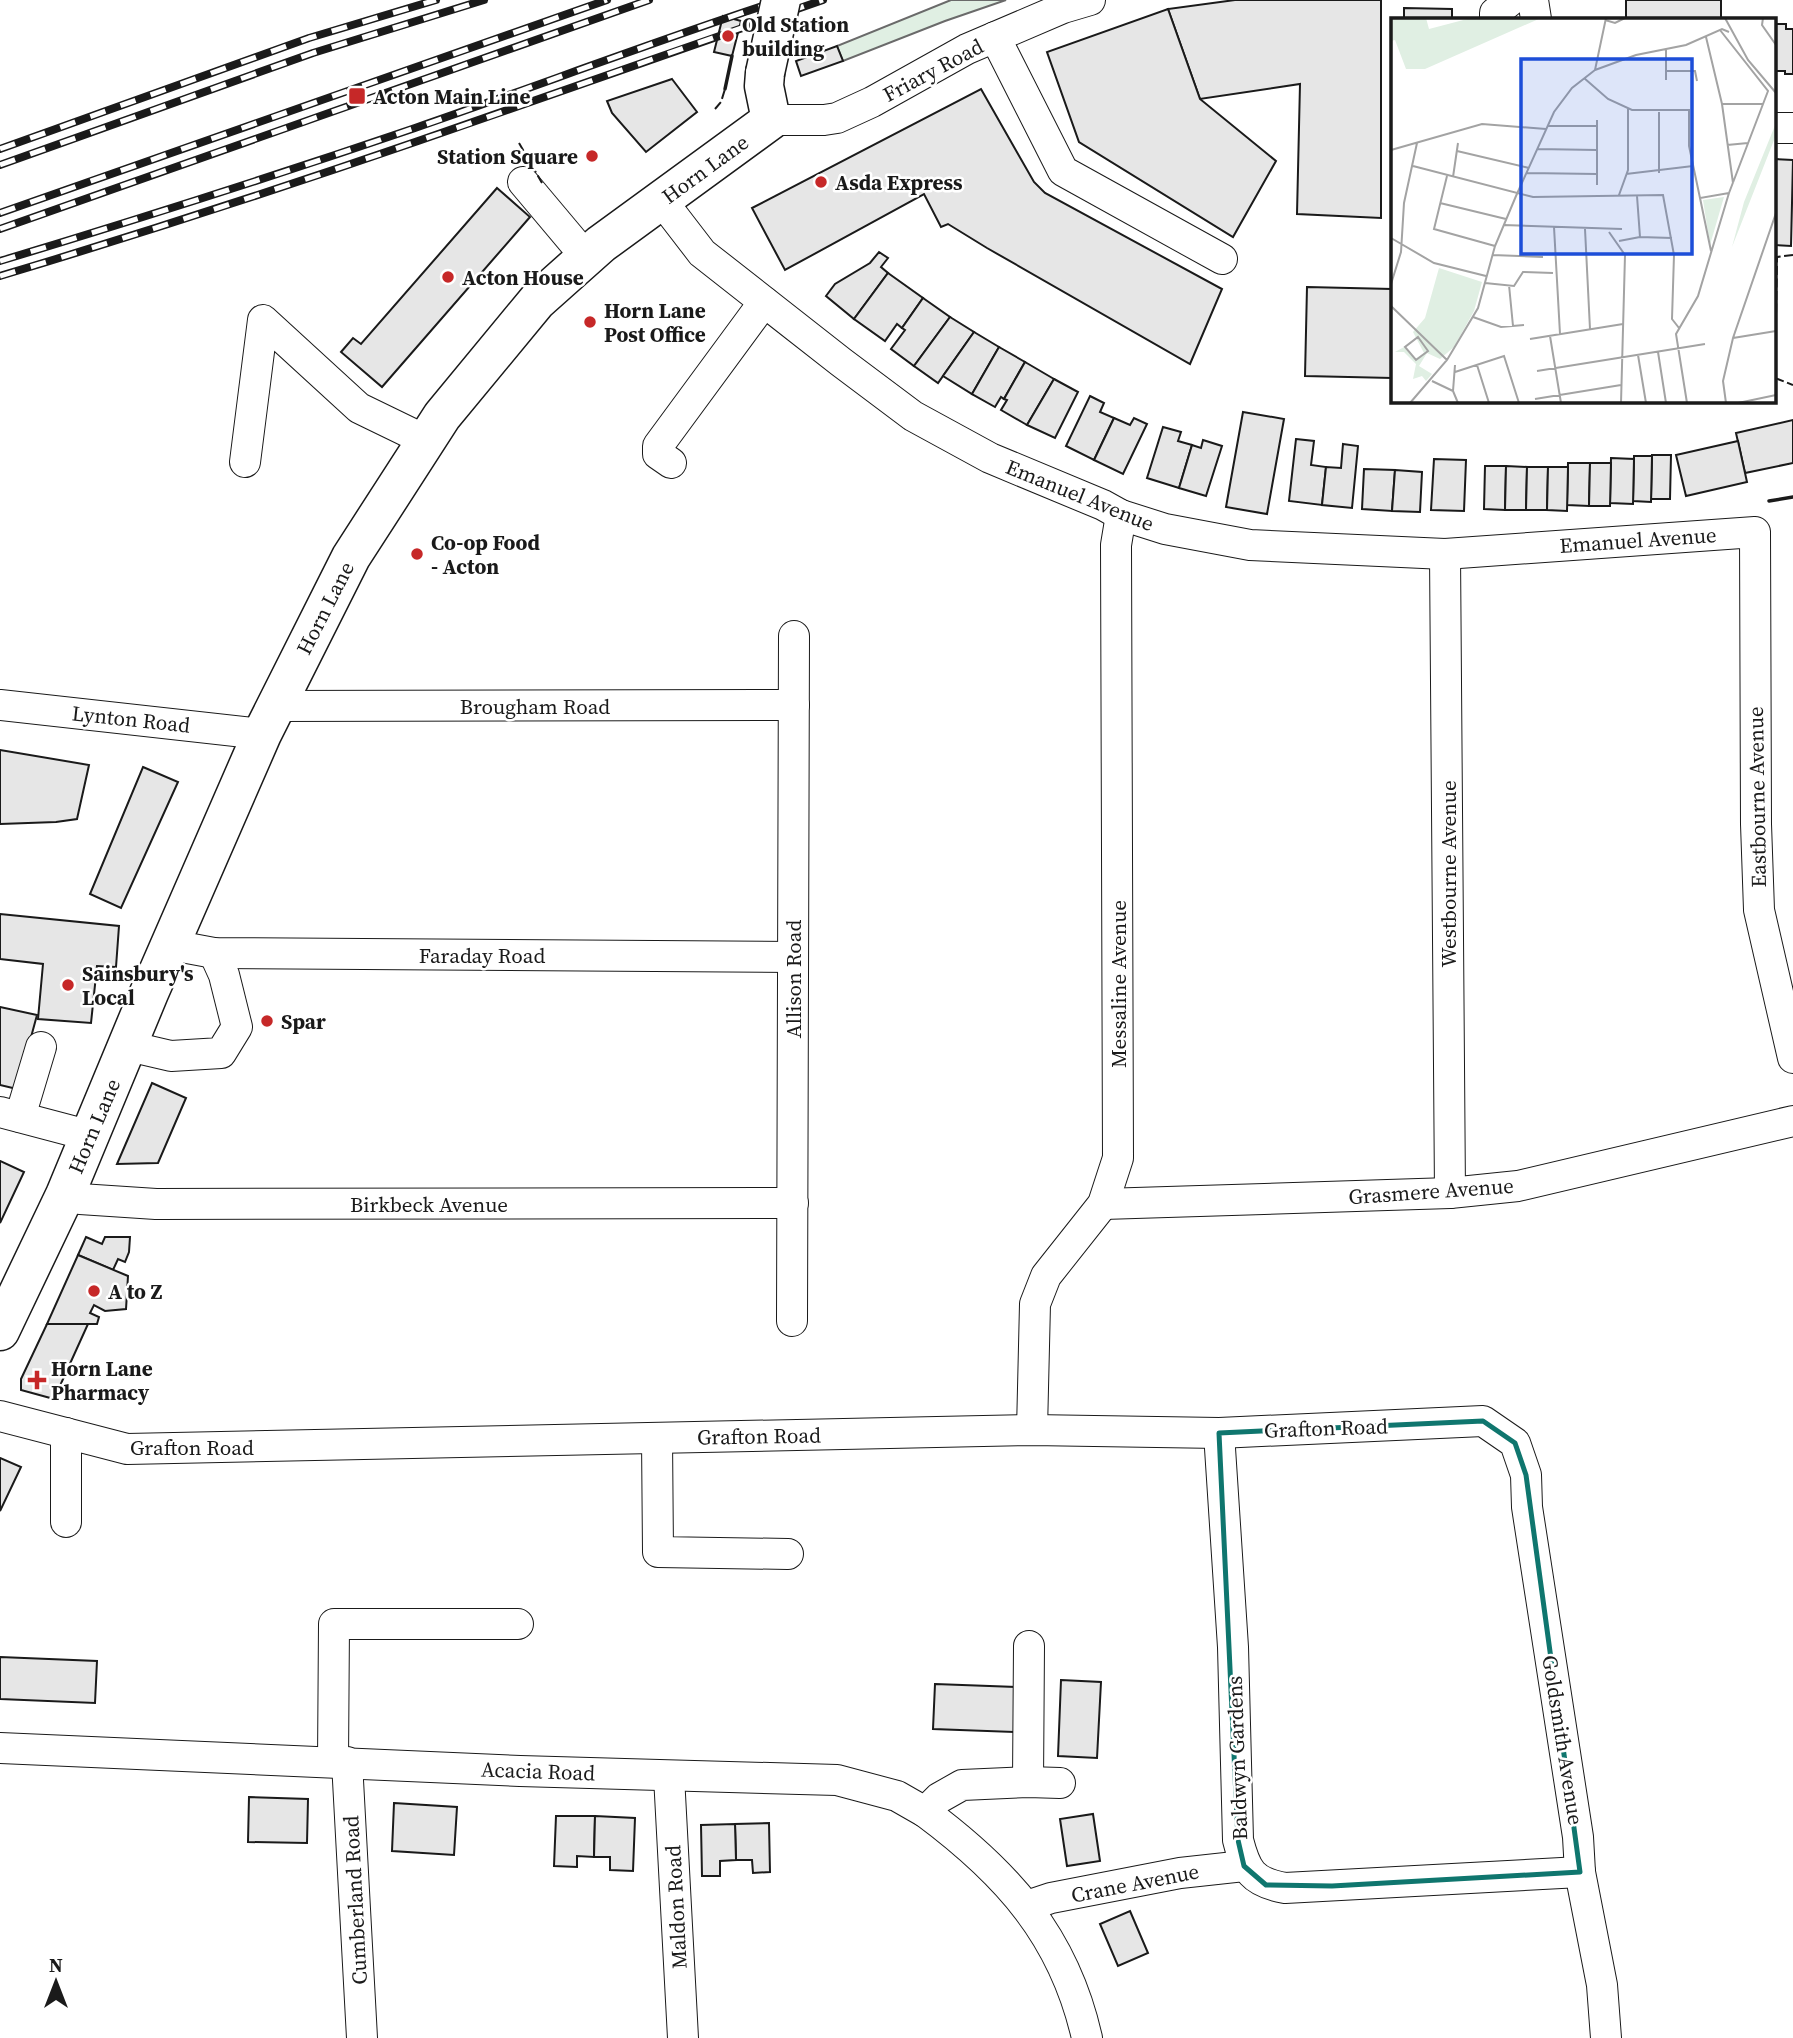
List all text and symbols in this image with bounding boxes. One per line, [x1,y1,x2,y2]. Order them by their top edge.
place label: Old Station building [742,10,849,63]
inset map [1391,18,1776,402]
marker: Old Station building [720,28,736,44]
street label: Friary Road [878,31,988,109]
place label: Acton Main Line [373,82,530,111]
marker: Acton Main Line [347,86,367,106]
street label: Horn Lane [656,128,754,210]
place label: Station Square [437,142,578,171]
marker: Station Square [584,148,600,164]
place label: Asda Express [835,168,963,197]
marker: Asda Express [813,174,829,190]
place label: Acton House [462,263,584,292]
marker: Acton House [440,269,456,285]
place label: Horn Lane Post Office [604,296,706,349]
marker: Horn Lane Post Office [582,314,598,330]
street label: Emanuel Avenue [1002,452,1158,538]
street label: Emanuel Avenue [1558,520,1718,560]
place label: Co-op Food - Acton [431,528,541,581]
marker: Co-op Food - Acton [409,546,425,562]
street label: Horn Lane [289,557,361,659]
street label: Brougham Road [460,692,610,721]
street label: Lynton Road [70,698,192,740]
street label: Eastbourne Avenue [1741,706,1773,888]
street label: Westbourne Avenue [1434,780,1463,968]
street label: Messaline Avenue [1104,900,1133,1068]
street label: Allison Road [779,920,808,1038]
street label: Faraday Road [419,941,545,970]
place label: Sainsbury's Local [82,959,194,1012]
marker: Sainsbury's Local [60,977,76,993]
place label: Spar [281,1007,326,1036]
marker: Spar [259,1013,275,1029]
street label: Horn Lane [61,1074,127,1178]
street label: Grasmere Avenue [1347,1171,1515,1211]
street label: Birkbeck Avenue [350,1190,508,1219]
place label: A to Z [108,1277,162,1306]
marker: A to Z [86,1283,102,1299]
place label: Horn Lane Pharmacy [51,1354,153,1407]
marker: Horn Lane Pharmacy [29,1372,45,1388]
street label: Grafton Road [1264,1411,1389,1445]
street label: Grafton Road [697,1420,821,1452]
street label: Grafton Road [130,1433,254,1462]
street label: Goldsmith Avenue [1535,1653,1591,1827]
street label: Baldwyn Gardens [1220,1675,1254,1841]
street label: Acacia Road [480,1755,596,1787]
street label: Cumberland Road [336,1815,374,1985]
street label: Maldon Road [658,1844,694,1970]
street label: Crane Avenue [1069,1856,1201,1910]
north arrow [21,1947,91,2017]
text: N [49,1952,63,1978]

